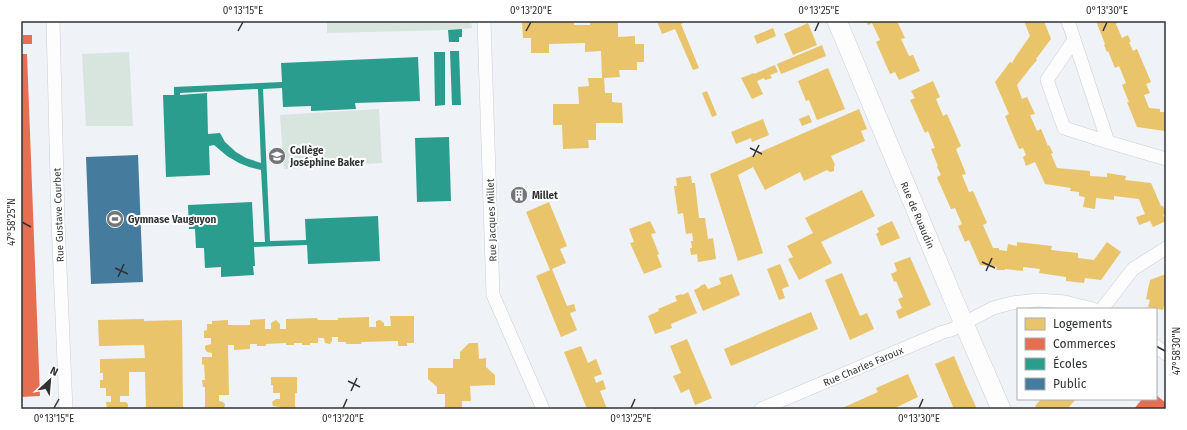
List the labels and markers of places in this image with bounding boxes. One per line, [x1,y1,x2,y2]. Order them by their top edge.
place label: Collège Joséphine Baker [289,144,365,169]
school or university icon: Collège Joséphine Baker [267,146,287,166]
building icon: Millet [509,185,529,205]
place label: Millet [532,190,558,202]
sports icon: Gymnase Vauguyon [105,209,125,229]
place label: Gymnase Vauguyon [128,214,217,226]

